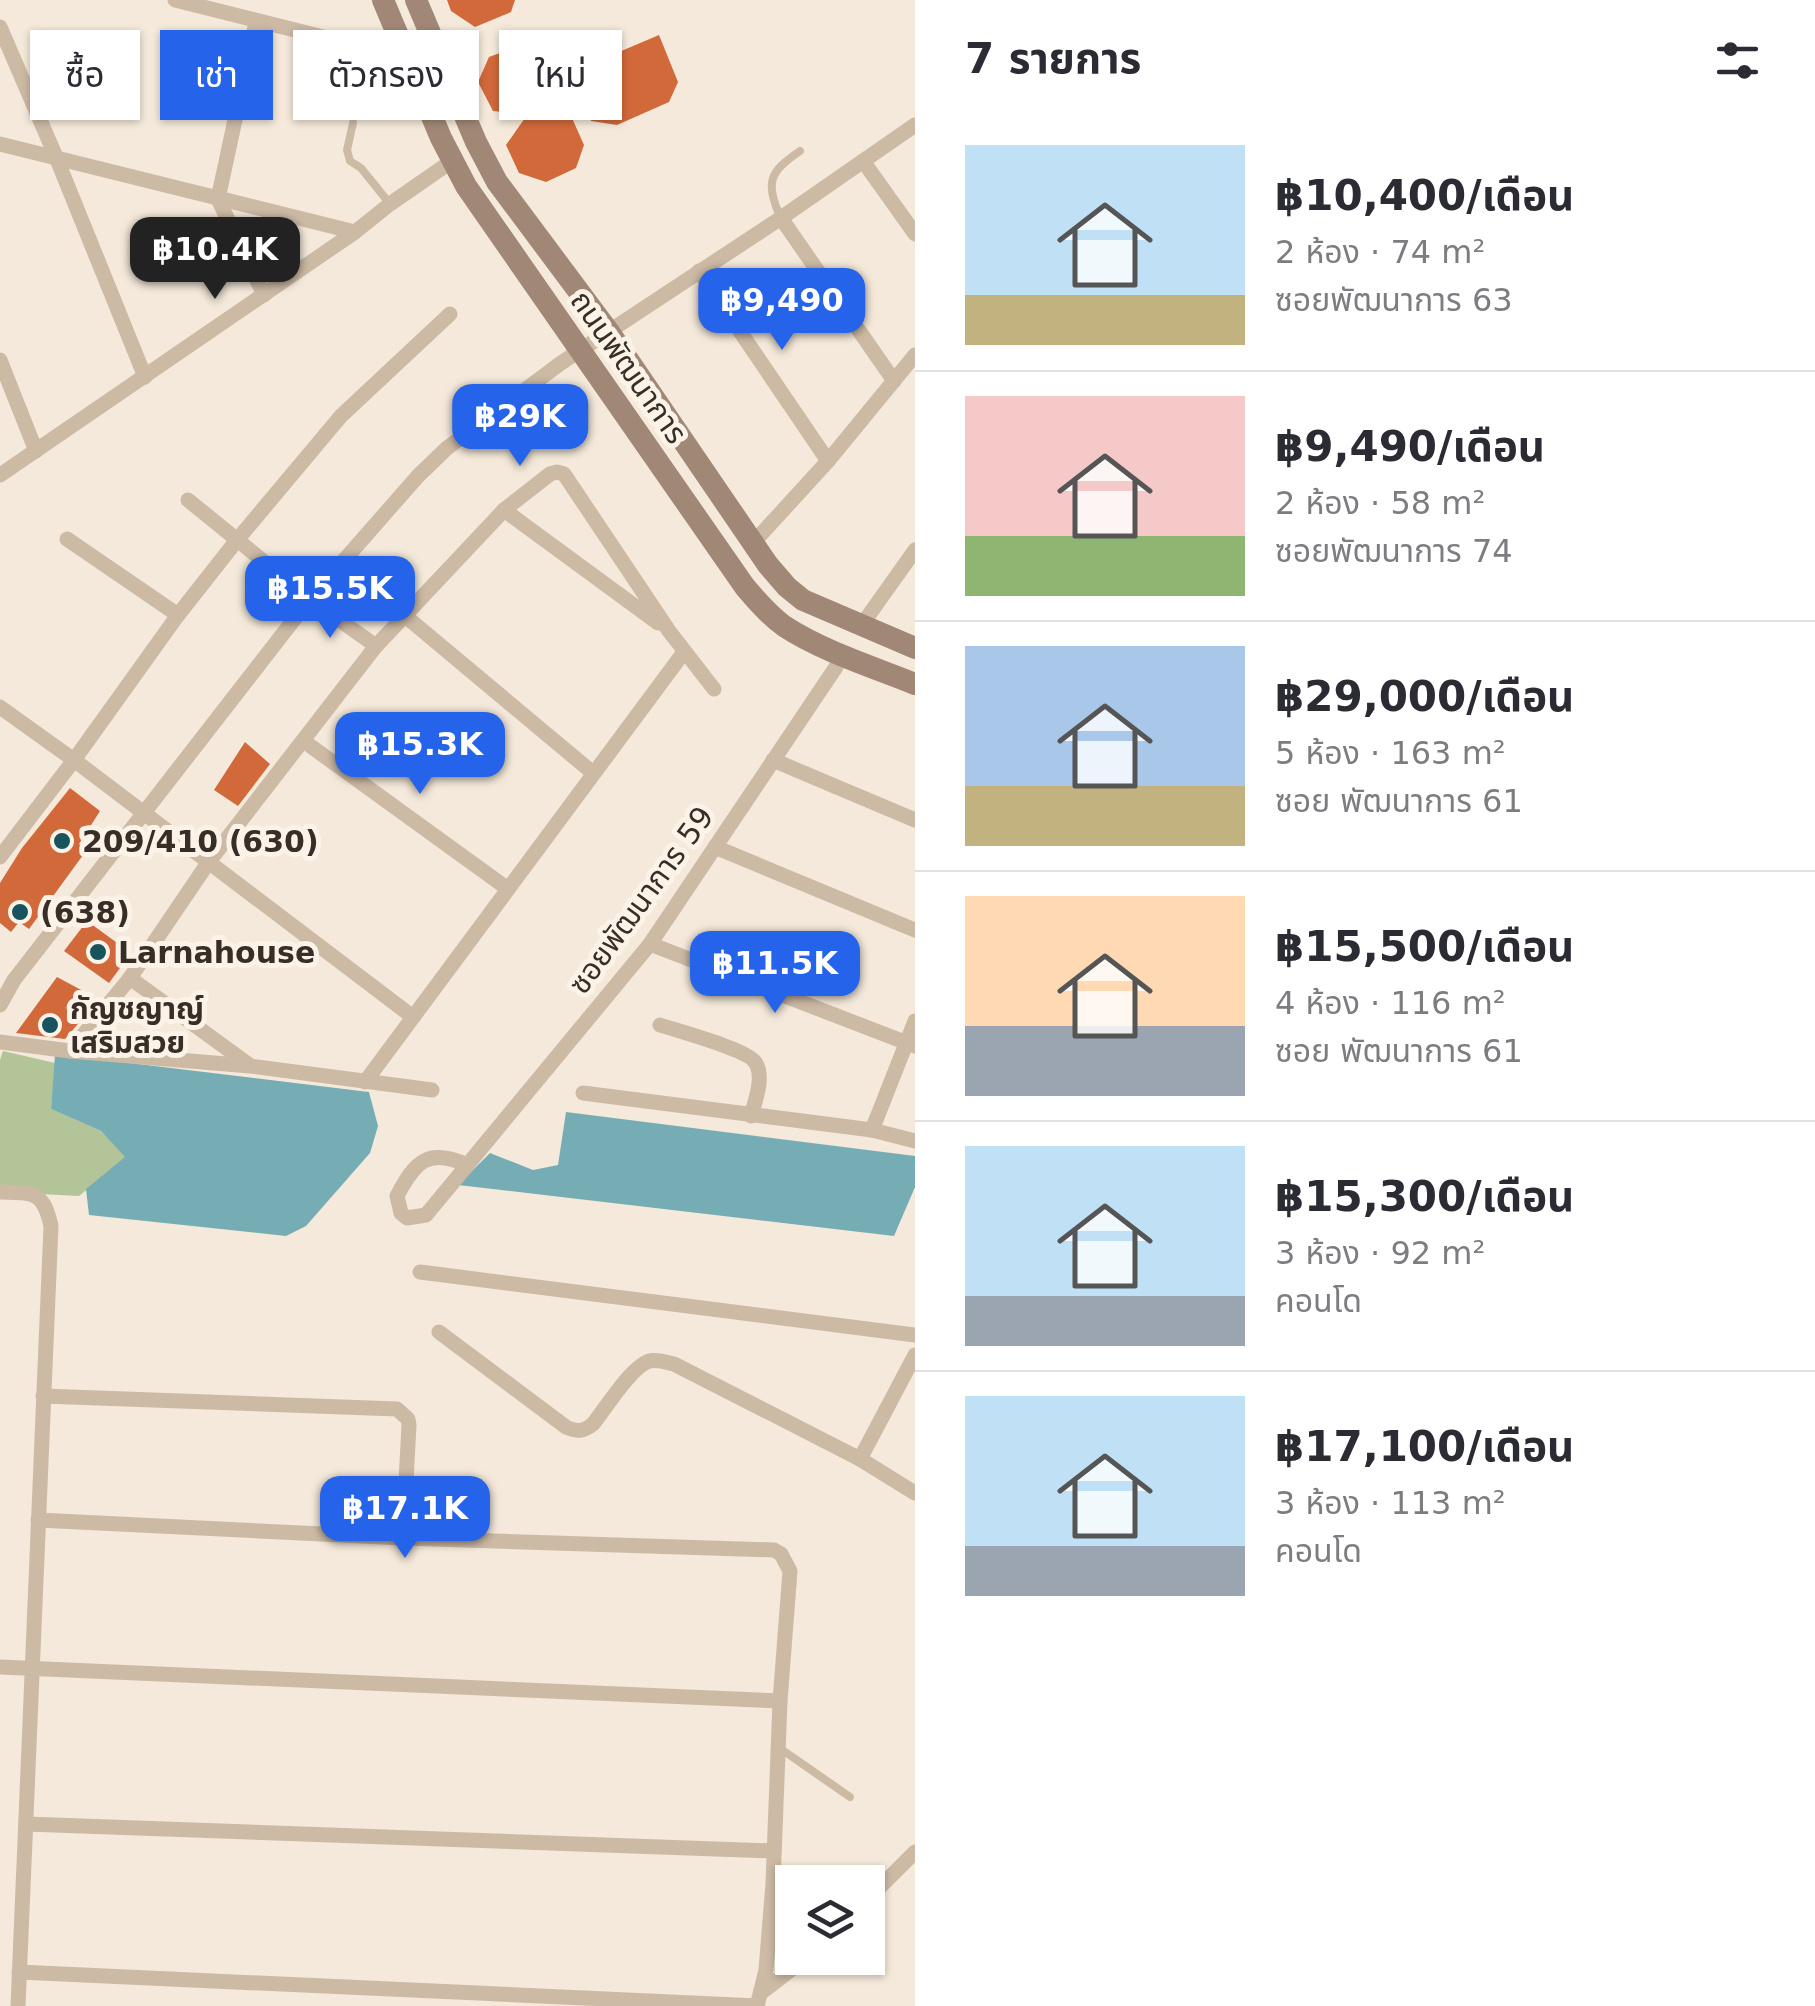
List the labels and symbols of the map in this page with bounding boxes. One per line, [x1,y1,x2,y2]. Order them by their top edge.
pin: ฿10.4K [134,217,296,302]
pin: ฿9,490 [701,268,863,353]
street label: ถนนพัฒนาการ [564,284,694,450]
pin: ฿29K [461,384,579,469]
pin: ฿15.5K [249,556,411,641]
pin: ฿15.3K [339,712,501,797]
street label: ซอยพัฒนาการ 59 [561,800,721,1000]
place label: 209/410 (630) [82,824,319,859]
marker: 209/410 (630) [51,830,73,852]
place label: (638) [40,895,130,930]
marker: (638) [9,901,31,923]
pin: ฿11.5K [694,931,856,1016]
place label: Larnahouse [118,935,315,970]
marker: Larnahouse [87,941,109,963]
place label: กัญชญาญ์ เสริมสวย [70,991,204,1060]
marker: กัญชญาญ์ เสริมสวย [39,1014,61,1036]
pin: ฿17.1K [324,1476,486,1561]

